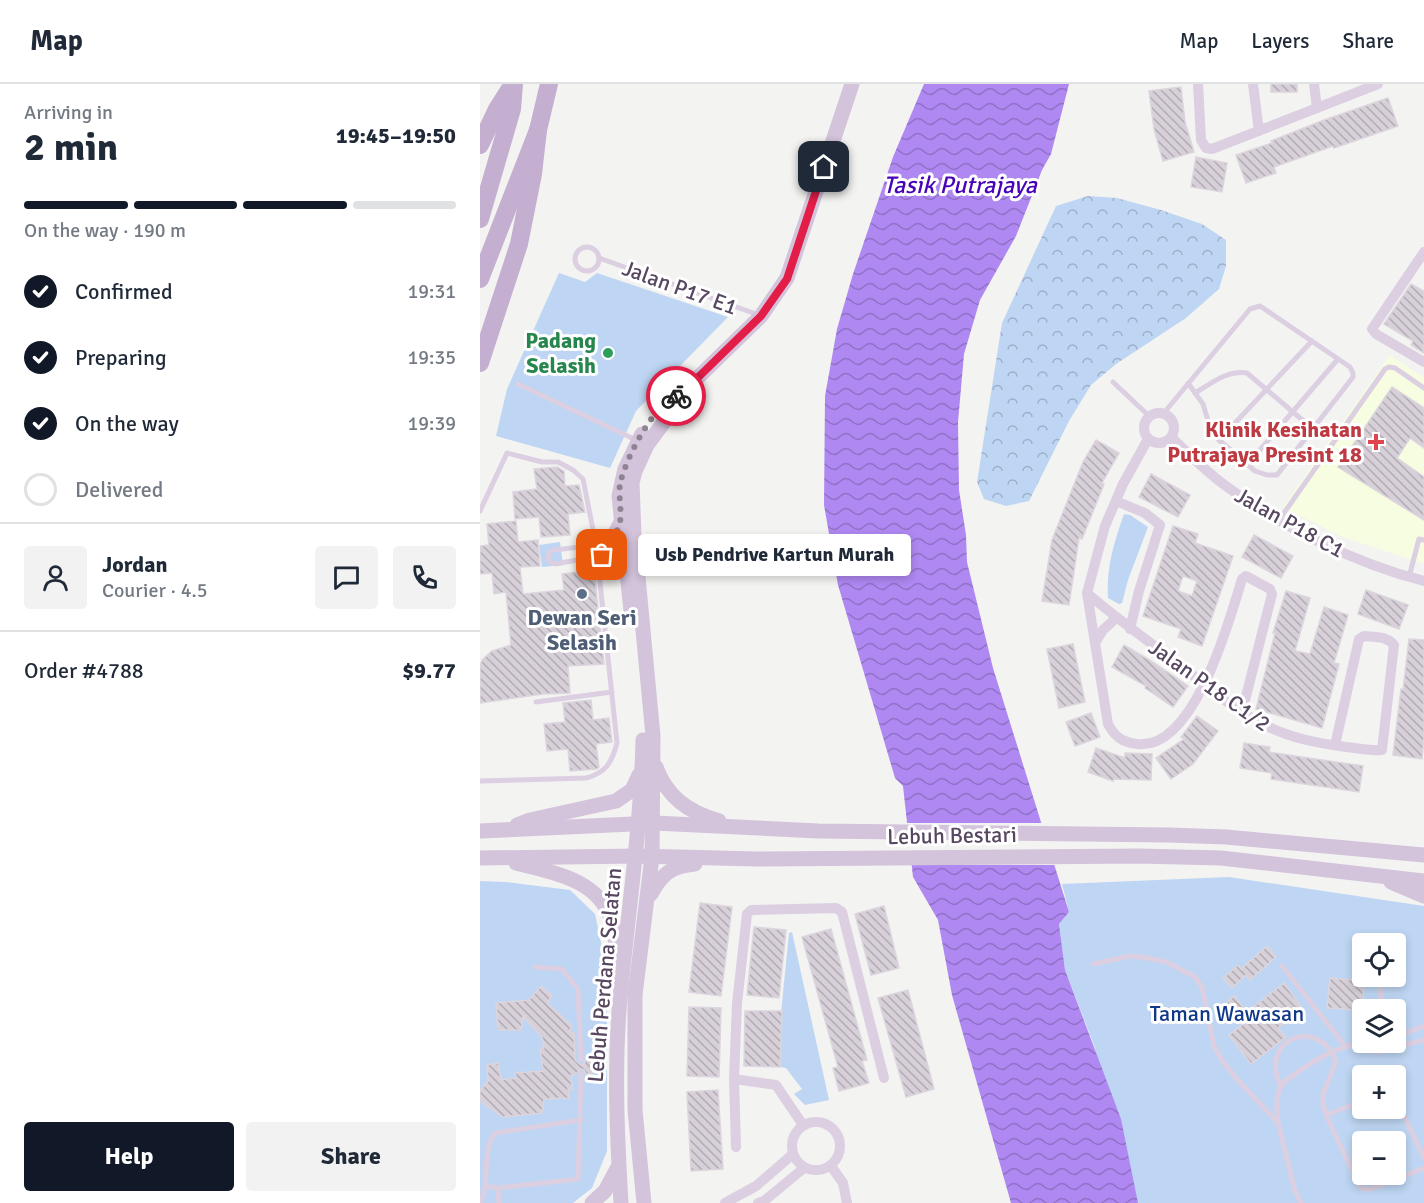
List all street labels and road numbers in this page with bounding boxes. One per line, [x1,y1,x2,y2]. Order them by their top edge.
street label: Jalan P17 E1 [619,254,741,321]
street label: Jalan P18 C1 [1230,481,1349,564]
street label: Jalan P18 C1/2 [1144,634,1276,737]
street label: Lebuh Bestari [887,821,1017,850]
street label: Lebuh Perdana Selatan [582,867,627,1084]

